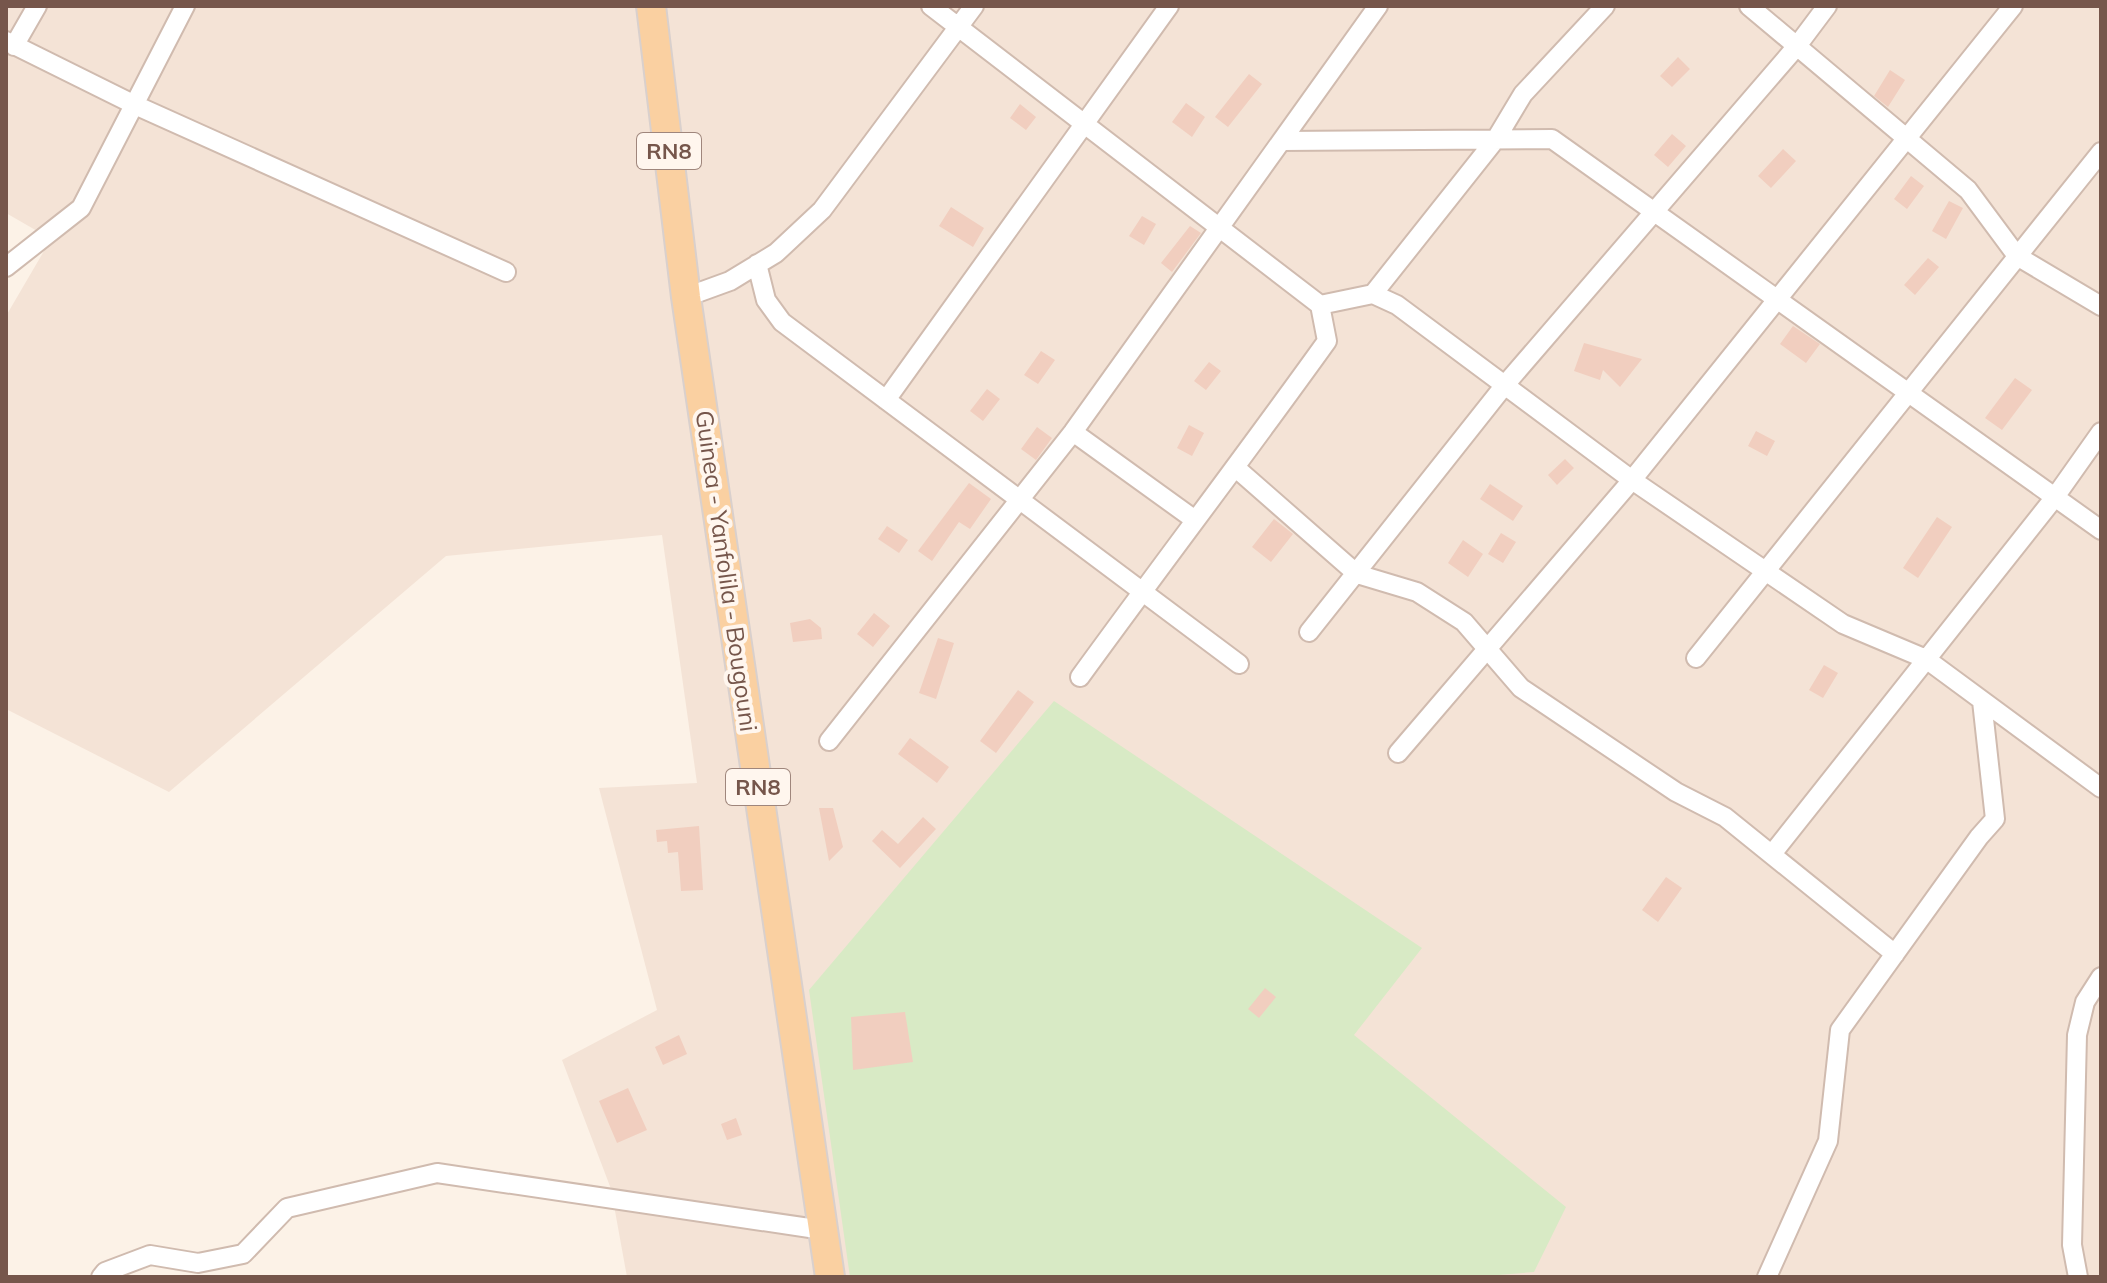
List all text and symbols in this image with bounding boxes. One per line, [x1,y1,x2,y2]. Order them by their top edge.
road number: RN8 [637,133,701,169]
street label: Guinea - Yanfolila - Bougouni [690,408,764,733]
road number: RN8 [726,769,790,805]

